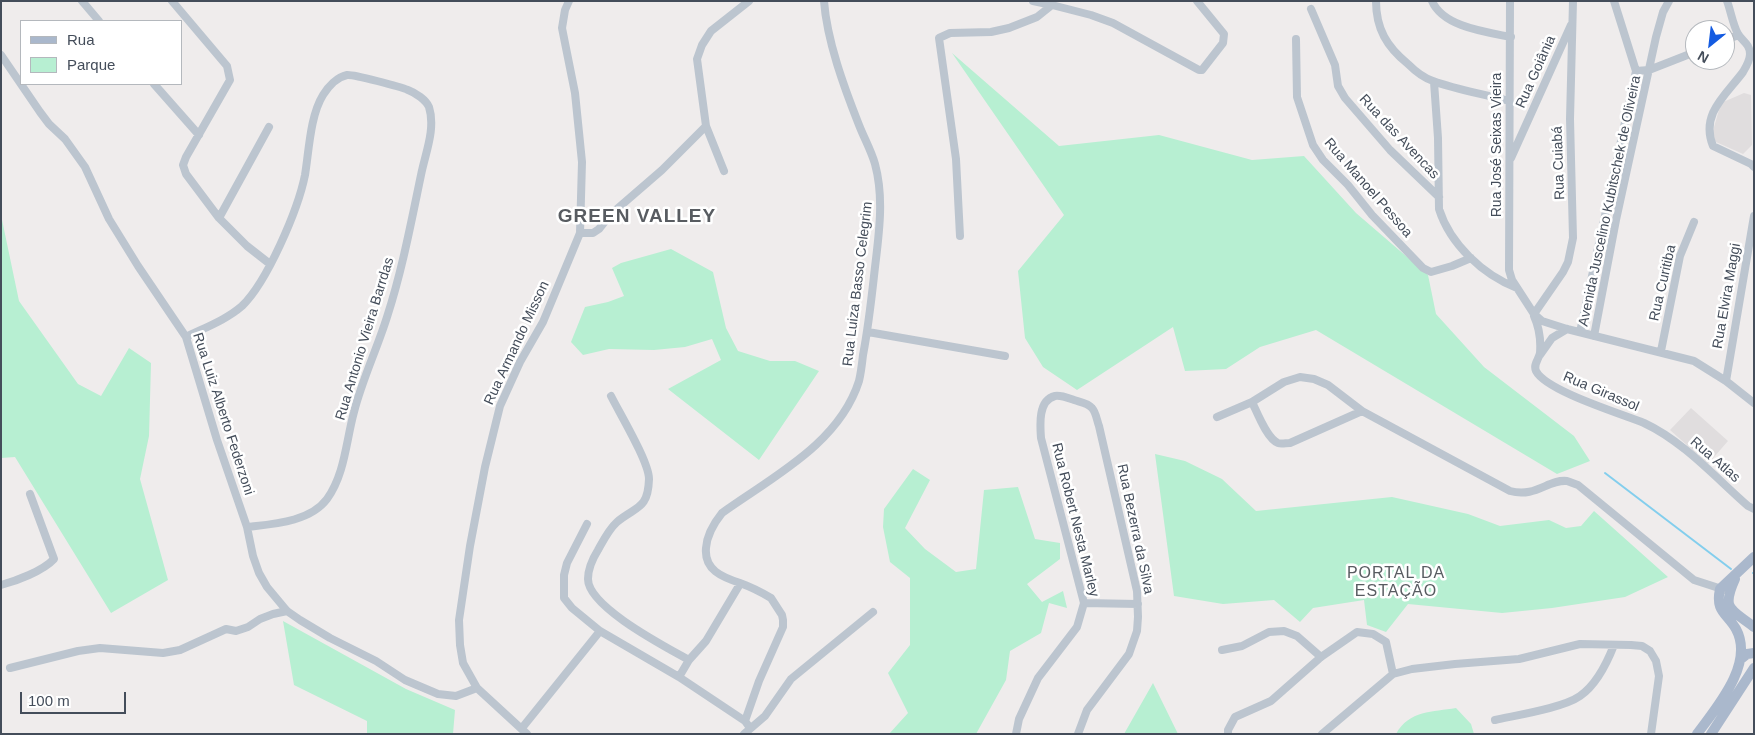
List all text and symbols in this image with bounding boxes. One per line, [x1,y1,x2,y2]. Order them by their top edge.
legend [20,20,182,85]
north arrow [1685,20,1735,70]
text: Rua [67,31,95,48]
street label: Rua Goiânia [1512,33,1560,111]
text: N [1695,48,1712,67]
text: Parque [67,56,115,73]
street label: Rua José Seixas Vieira [1489,73,1505,217]
street label: Avenida Juscelino Kubitschek de Oliveira [1575,74,1645,328]
street label: Rua das Avencas [1356,91,1442,183]
street label: Rua Cuiabá [1549,126,1569,200]
street label: Rua Manoel Pessoa [1320,135,1416,241]
street label: Rua Luiza Basso Celegrim [840,201,876,367]
district label: GREEN VALLEY [556,206,718,228]
street label: Rua Elvira Maggi [1709,242,1745,350]
street label: Rua Curitiba [1646,243,1680,323]
street label: Rua Antonio Vieira Barrdas [332,256,398,422]
street label: Rua Armando Misson [481,278,553,408]
street label: Rua Luiz Alberto Federzoni [189,331,257,497]
street label: Rua Girassol [1560,368,1642,416]
street label: Rua Atlas [1687,434,1743,486]
street label: Rua Robert Nesta Marley [1048,441,1102,599]
street label: Rua Bezerra da Silva [1113,463,1157,595]
district label: PORTAL DA ESTAÇÃO [1346,564,1446,602]
scale bar [22,682,129,714]
text: 100 m [28,692,70,709]

